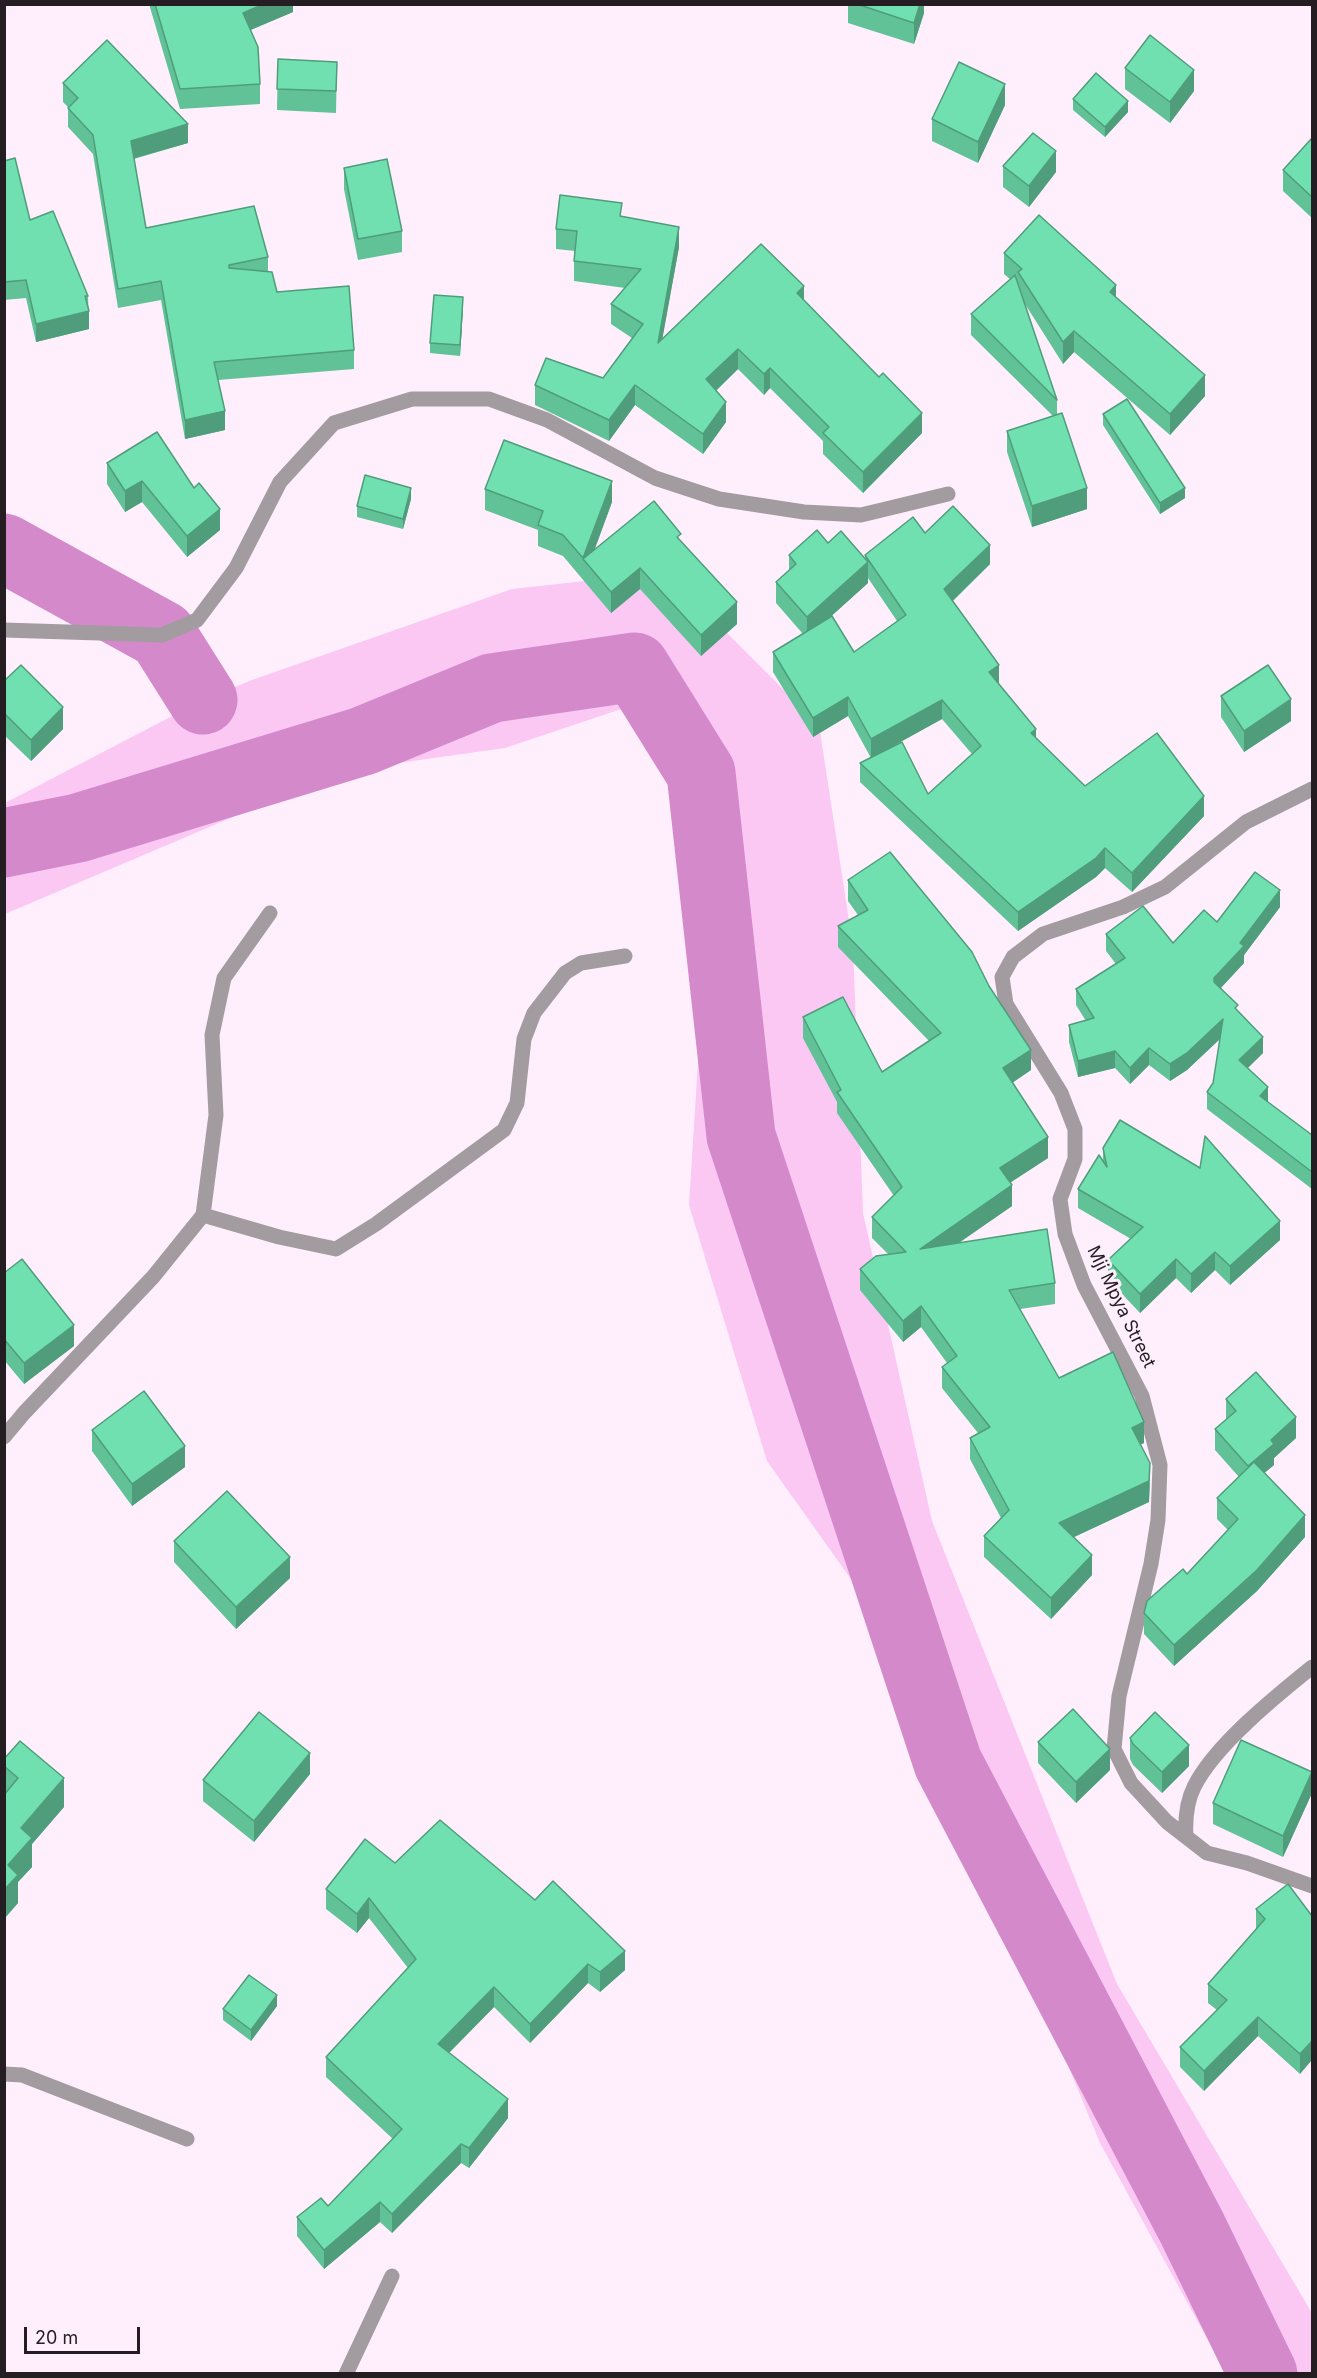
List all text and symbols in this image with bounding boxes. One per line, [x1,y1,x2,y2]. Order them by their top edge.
street label: Mji Mpya Street [1082,1243,1160,1371]
scale bar [27,2315,142,2353]
text: 20 m [35,2327,78,2348]

